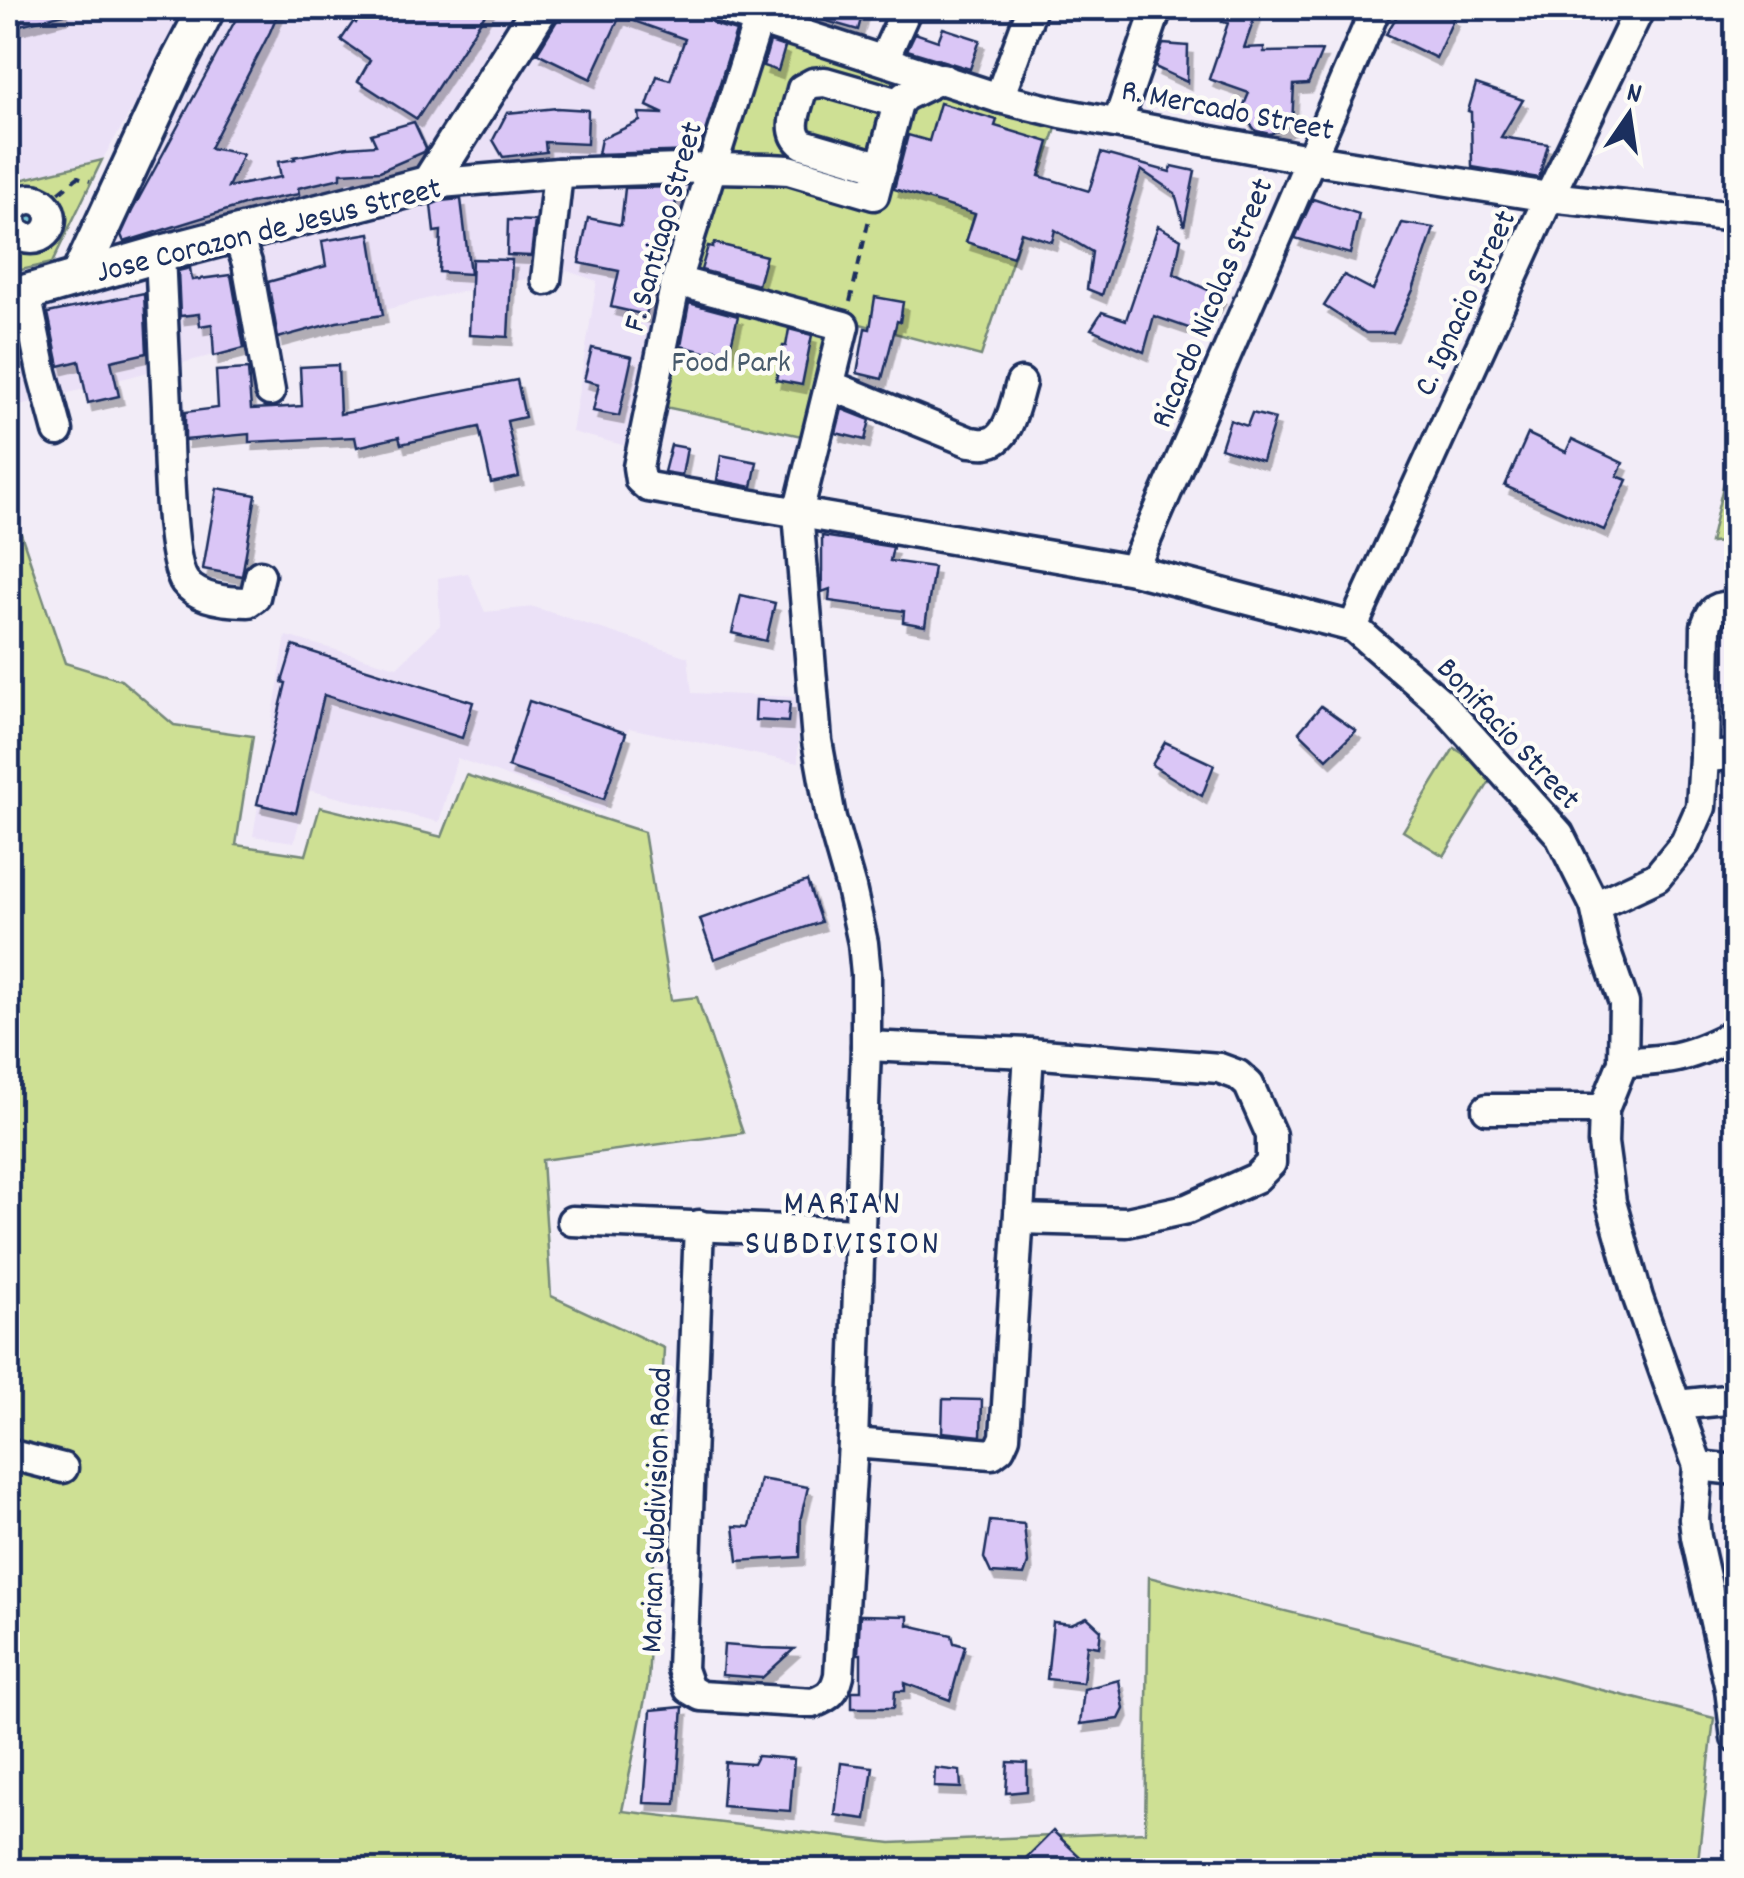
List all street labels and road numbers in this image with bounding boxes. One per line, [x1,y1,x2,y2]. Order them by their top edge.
street label: R. Mercado Street [1117,70,1337,156]
street label: F. Santiago Street [614,117,718,338]
street label: Jose Corazon de Jesus Street [92,168,447,298]
street label: Ricardo Nicolas Street [1141,172,1288,436]
street label: C. Ignacio Street [1404,203,1531,405]
street label: Bonifacio Street [1423,649,1590,822]
street label: Marian Subdivision Road [631,1366,687,1654]

